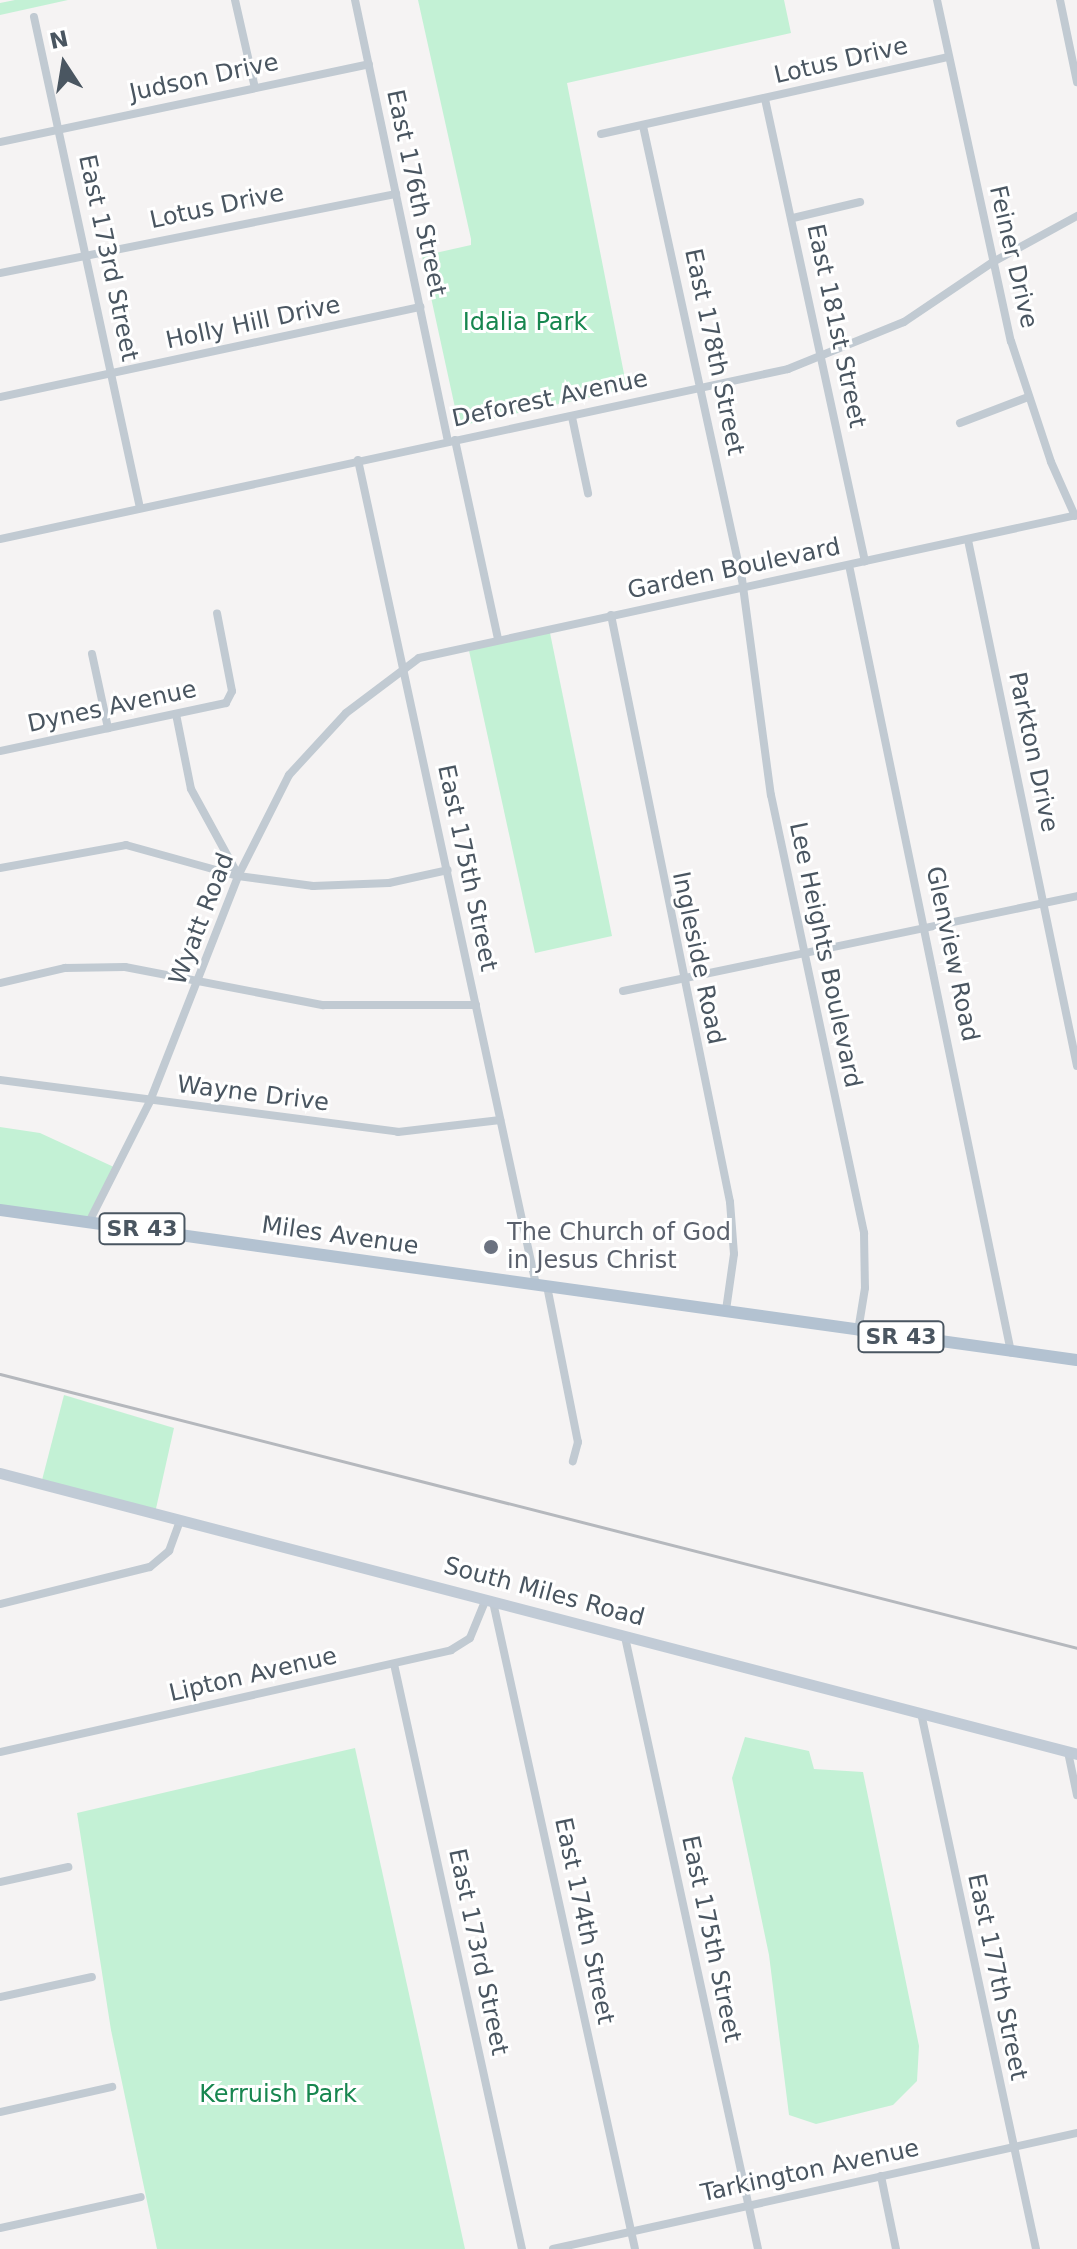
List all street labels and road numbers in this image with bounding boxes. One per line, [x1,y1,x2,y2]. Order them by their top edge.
street label: Lotus Drive [771,32,911,90]
street label: Judson Drive [127,48,281,108]
street label: East 176th Street [380,87,452,299]
street label: East 173rd Street [72,152,144,364]
street label: Lotus Drive [147,179,287,235]
street label: Feiner Drive [983,183,1043,331]
street label: East 181st Street [800,221,872,431]
street label: East 178th Street [678,246,750,458]
street label: Holly Hill Drive [163,290,343,356]
street label: Deforest Avenue [450,364,650,434]
street label: Garden Boulevard [625,532,843,606]
street label: Parkton Drive [1002,669,1064,835]
street label: Dynes Avenue [25,675,199,739]
street label: East 175th Street [431,762,503,974]
street label: Lee Heights Boulevard [783,819,867,1091]
street label: Wyatt Road [164,849,240,989]
street label: Glenview Road [919,864,985,1044]
street label: Ingleside Road [666,869,730,1047]
street label: Wayne Drive [175,1070,331,1118]
road number: SR 43 [98,1211,186,1247]
street label: Miles Avenue [260,1211,420,1261]
road number: SR 43 [857,1319,945,1355]
street label: South Miles Road [441,1551,647,1633]
street label: Lipton Avenue [166,1642,340,1708]
street label: East 174th Street [548,1815,620,2027]
street label: East 175th Street [675,1833,747,2045]
street label: East 173rd Street [442,1846,514,2058]
street label: East 177th Street [961,1871,1033,2083]
street label: Tarkington Avenue [698,2134,922,2208]

